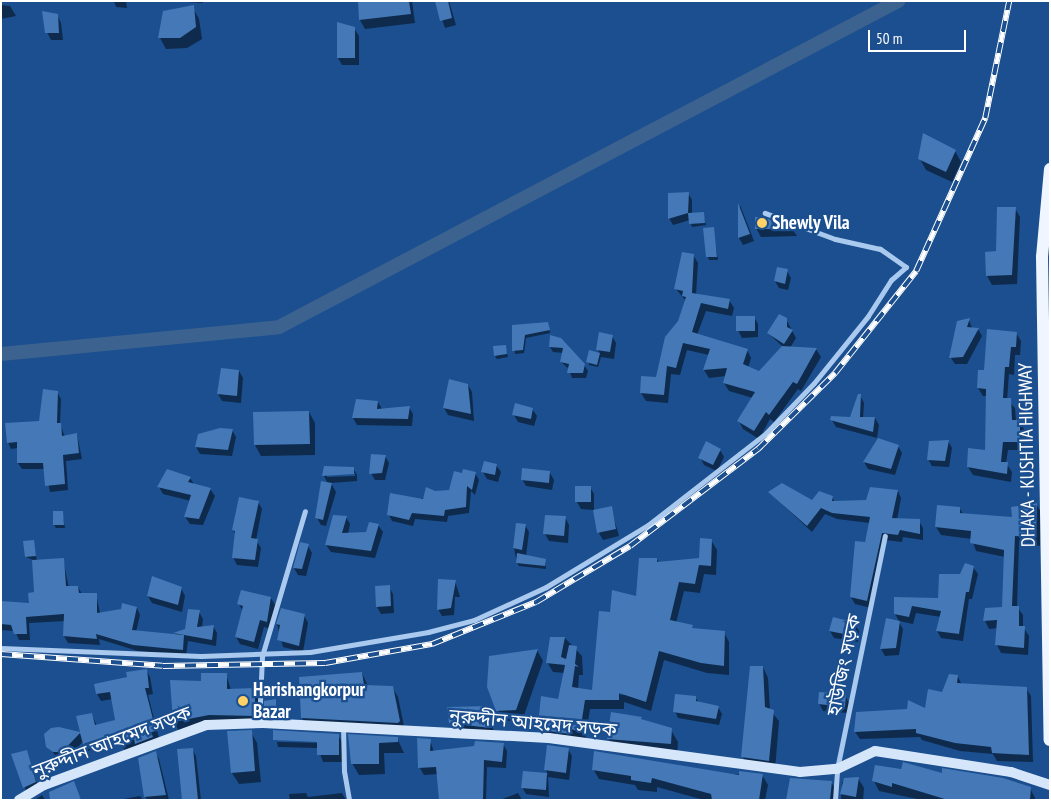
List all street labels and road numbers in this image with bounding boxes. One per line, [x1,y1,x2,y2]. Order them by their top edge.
street label: DHAKA - KUSHTIA HIGHWAY [1014,361,1040,549]
street label: হাউজিং সড়ক [822,612,866,718]
street label: নুরুদ্দীন আহমেদ সড়ক [29,701,195,783]
street label: নুরুদ্দীন আহমেদ সড়ক [448,704,618,742]

